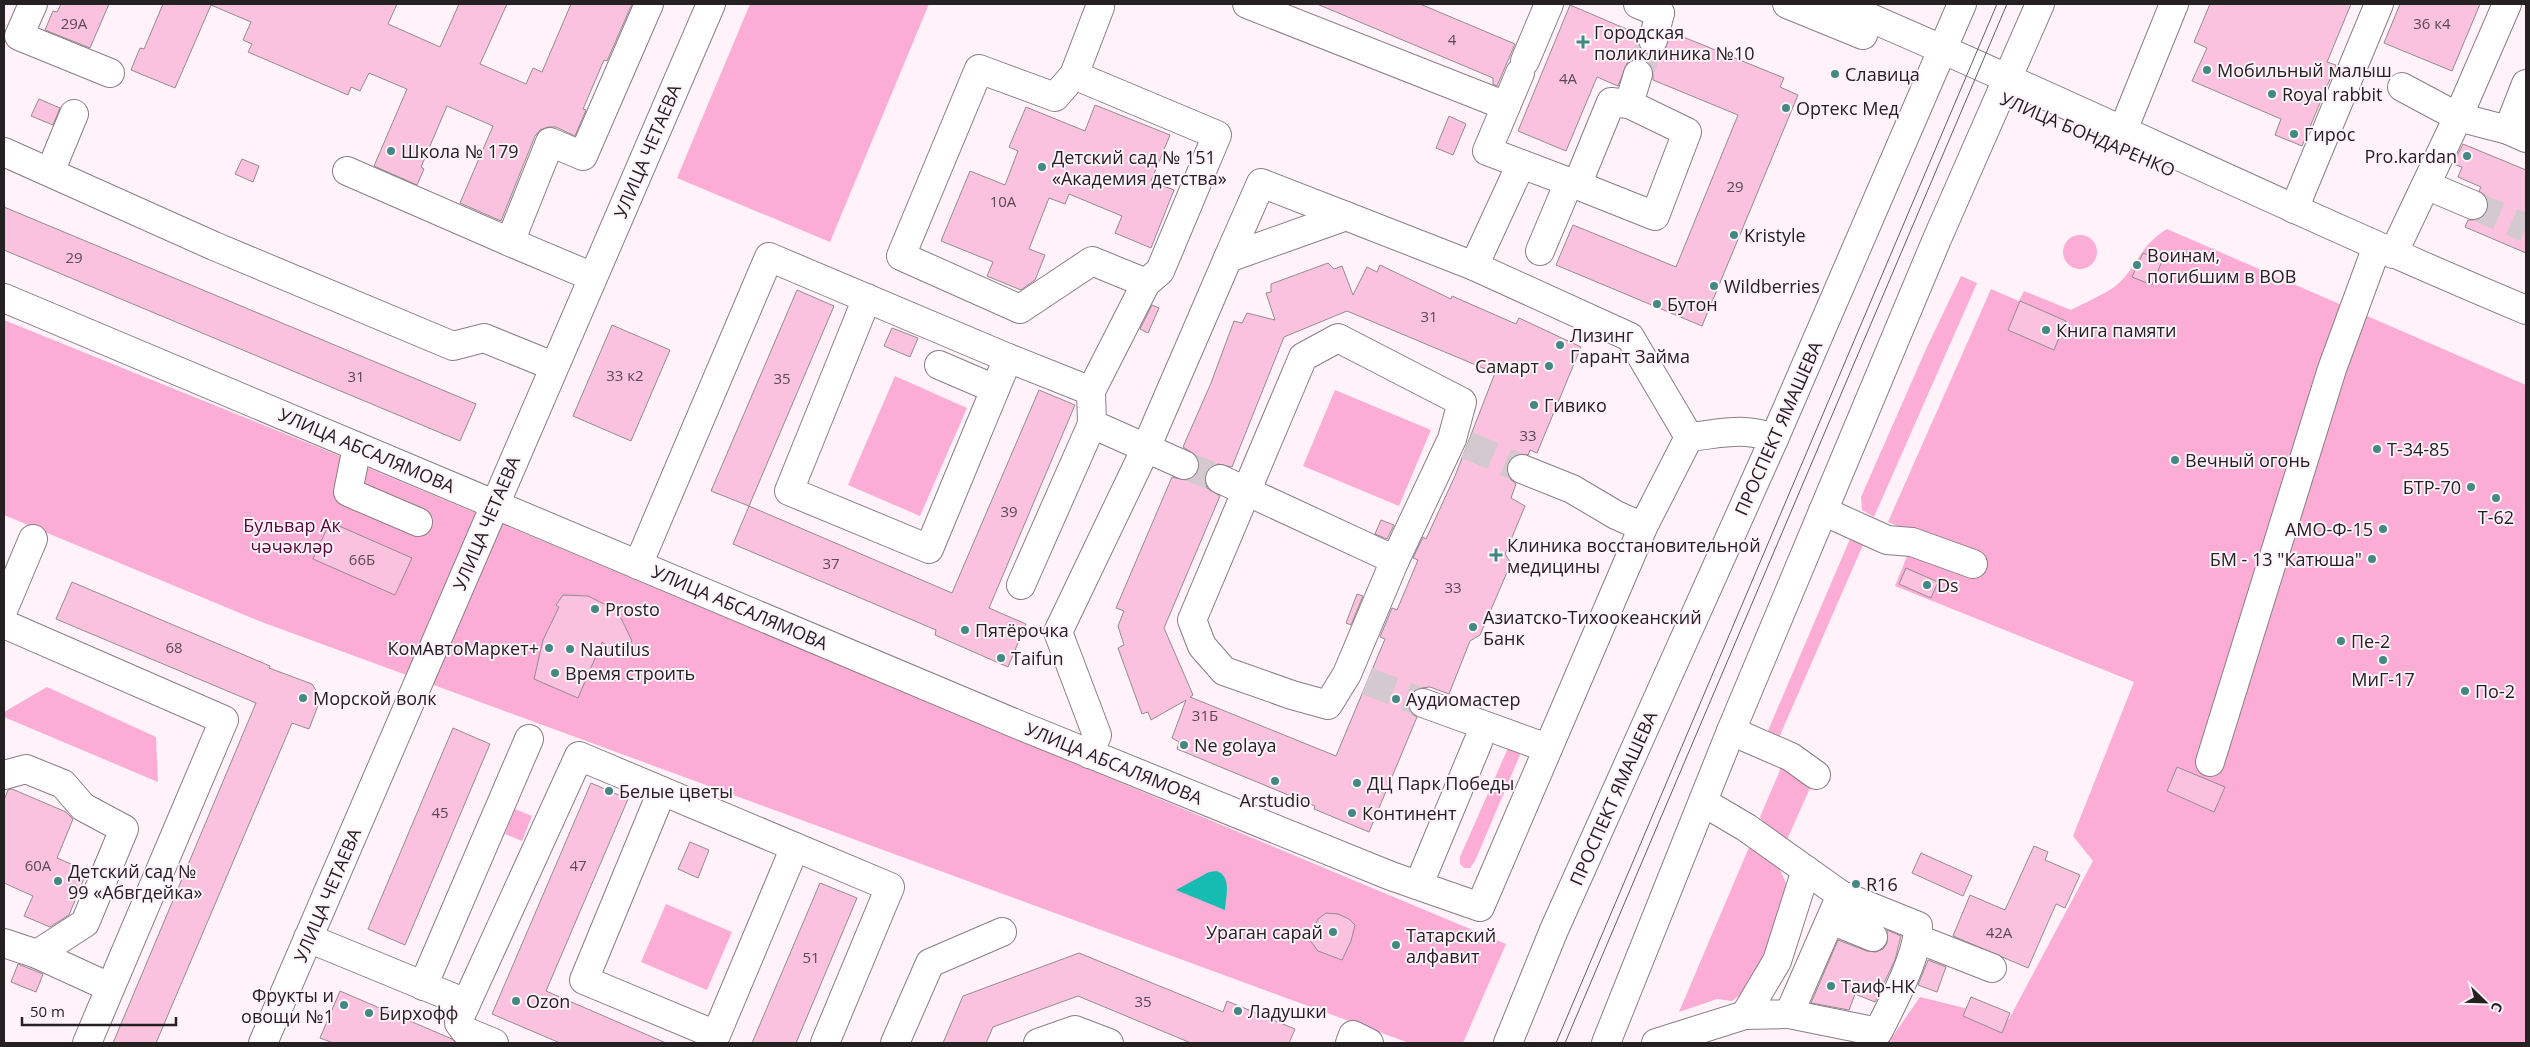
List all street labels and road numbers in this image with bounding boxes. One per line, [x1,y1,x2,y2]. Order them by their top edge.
street label: УЛИЦА ЧЕТАЕВА [608,80,686,222]
street label: УЛИЦА БОНДАРЕНКО [1997,86,2179,182]
street label: ПРОСПЕКТ ЯМАШЕВА [1729,336,1828,519]
street label: УЛИЦА АБСАЛЯМОВА [275,402,459,498]
street label: УЛИЦА ЧЕТАЕВА [447,452,525,594]
street label: УЛИЦА АБСАЛЯМОВА [648,559,832,655]
street label: ПРОСПЕКТ ЯМАШЕВА [1564,706,1663,889]
street label: УЛИЦА АБСАЛЯМОВА [1022,716,1207,810]
street label: УЛИЦА ЧЕТАЕВА [288,824,366,966]

